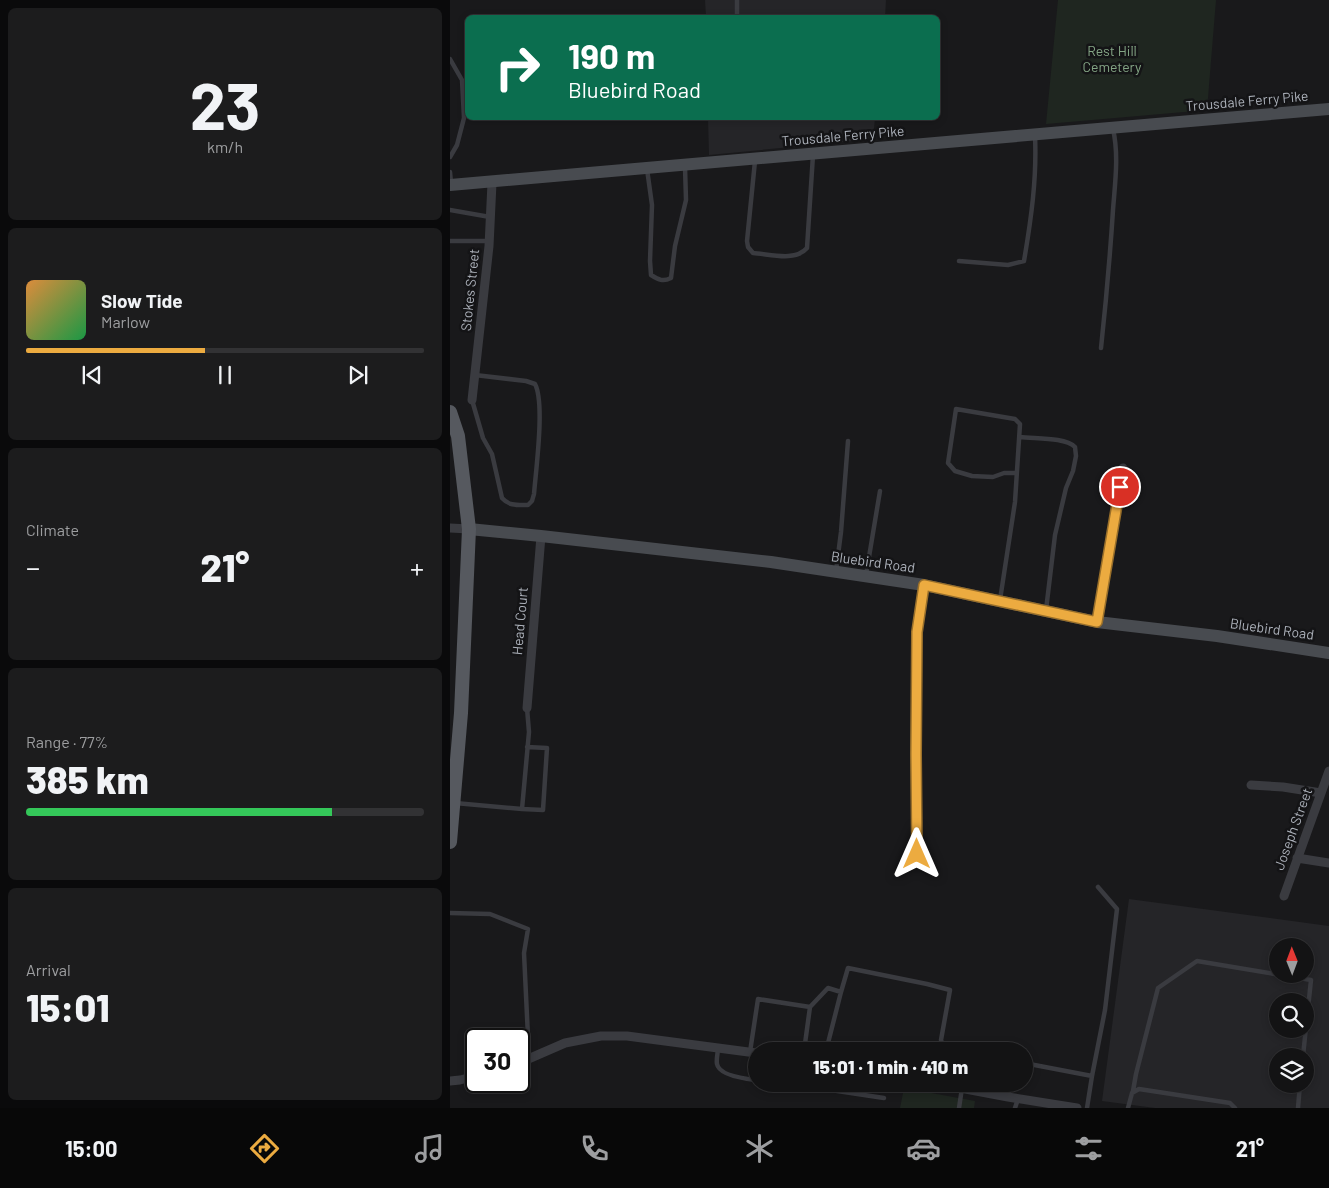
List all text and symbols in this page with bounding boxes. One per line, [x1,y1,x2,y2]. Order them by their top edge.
text: 190 m [568,34,655,76]
icon: right [485,35,550,100]
park label: Rest Hill Cemetery [1082,42,1142,75]
text: 23 [190,65,260,143]
text: Bluebird Road [568,76,701,102]
street label: Trousdale Ferry Pike [1185,87,1309,114]
street label: Trousdale Ferry Pike [781,122,905,149]
text: km/h [207,137,243,156]
street label: Stokes Street [457,248,482,332]
text: Slow Tide [101,289,183,312]
text: Marlow [101,312,150,331]
icon: previous [78,361,106,389]
icon: pause [211,361,239,389]
icon: next [344,361,372,389]
pin [1099,466,1141,508]
icon: arrive [1106,473,1134,501]
text: Climate [26,520,79,539]
text: 21° [200,544,250,590]
street label: Bluebird Road [830,547,916,576]
text: − [26,550,40,584]
text: + [410,550,424,584]
street label: Head Court [508,586,531,656]
street label: Bluebird Road [1229,614,1315,643]
text: Range · 77% [26,732,108,751]
text: 385 km [26,756,149,802]
street label: Joseph Street [1270,785,1315,872]
position arrow [890,827,942,879]
north arrow [1269,938,1314,982]
map controls [1269,938,1314,1093]
text: Arrival [26,960,71,979]
text: 15:01 [26,984,109,1030]
button: search [1269,993,1314,1038]
speed limit sign: 30 [465,1028,530,1093]
button: layers [1269,1048,1314,1093]
text: 15:01 · 1 min · 410 m [813,1055,968,1078]
icon: directions [247,1131,282,1166]
icon: music [412,1131,447,1166]
icon: phone [577,1131,612,1166]
icon: climate [742,1131,777,1166]
icon: car [906,1131,941,1166]
icon: filters [1071,1131,1106,1166]
text: 15:00 [65,1135,118,1161]
text: 21° [1236,1135,1264,1161]

